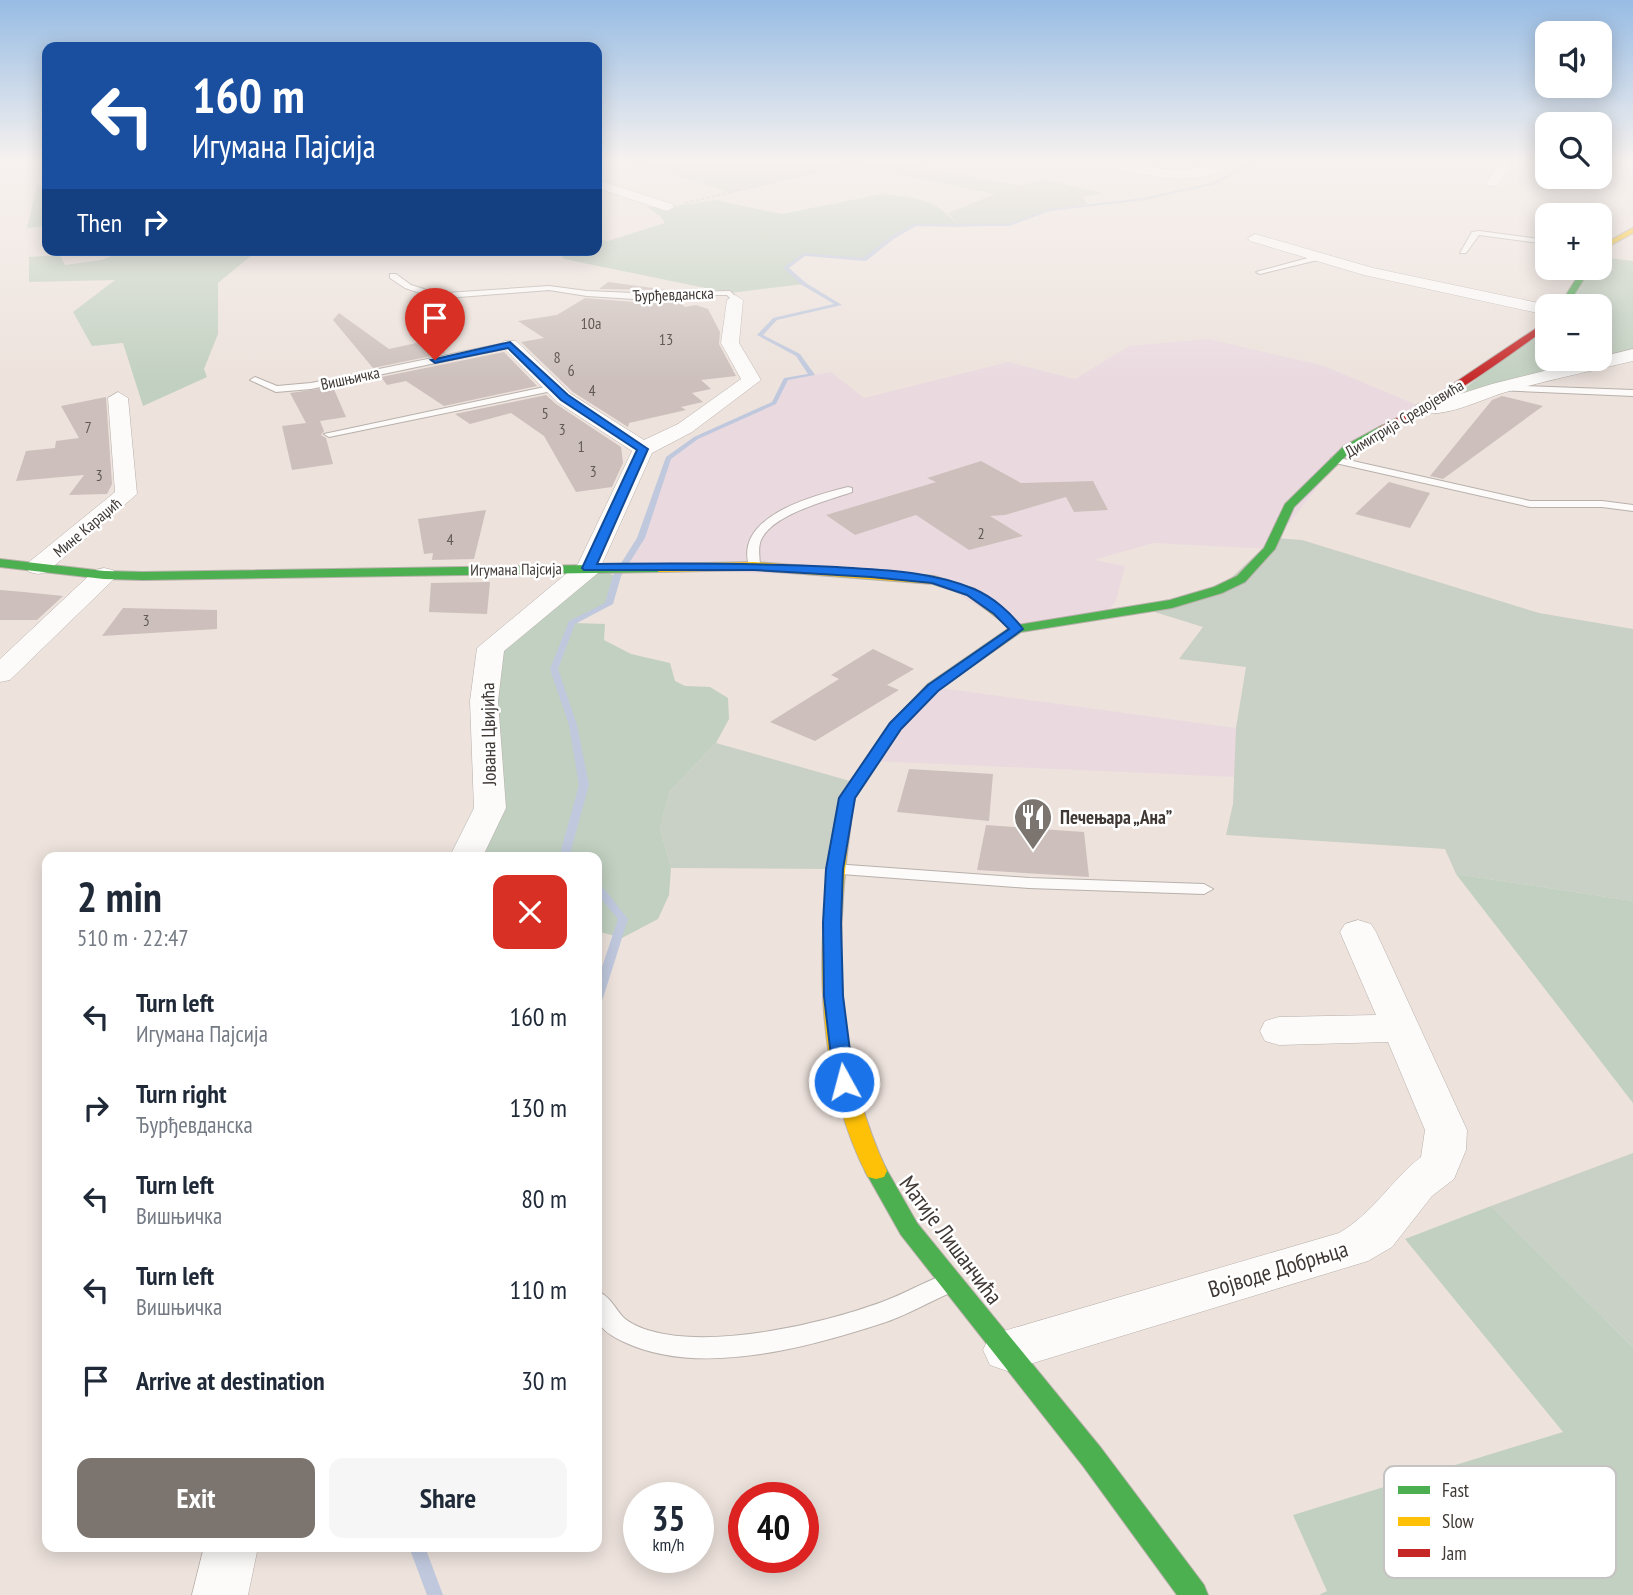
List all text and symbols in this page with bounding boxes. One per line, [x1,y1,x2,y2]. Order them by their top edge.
map controls [1535,21,1612,371]
button: sound [1535,21,1612,98]
text: 160 m [192,63,305,127]
icon: left [77,70,168,161]
button: search [1535,112,1612,189]
text: Игумана Пајсија [192,125,376,167]
icon: right [136,203,174,241]
button: + [1535,203,1612,280]
text: Then [77,206,122,239]
street label: Ђурђевданска [632,283,714,305]
pin [405,288,465,360]
button: − [1535,294,1612,371]
icon: arrive [416,299,454,337]
house number: 10a [581,313,601,333]
house number: 13 [659,329,673,349]
house number: 8 [553,347,561,367]
house number: 6 [567,360,575,380]
street label: Вишњичка [319,362,381,394]
street label: Димитрија Средојевића [1341,375,1467,461]
house number: 4 [588,380,596,400]
house number: 5 [541,403,549,423]
house number: 7 [84,417,92,437]
house number: 3 [558,419,566,439]
house number: 1 [577,436,585,456]
house number: 3 [589,461,597,481]
house number: 3 [95,465,103,485]
street label: Мине Караџић [49,493,125,561]
house number: 2 [977,523,985,543]
house number: 4 [446,529,454,549]
street label: Игумана Пајсија [470,558,562,580]
house number: 3 [142,610,150,630]
street label: Јована Цвијића [475,682,501,787]
restaurant icon: Печењара „Ана” [1012,796,1054,851]
place label: Печењара „Ана” [1060,805,1172,829]
text: 2 min [77,869,162,924]
button: close [493,875,567,949]
text: 510 m · 22:47 [77,923,189,952]
text: Turn left [136,986,214,1019]
icon: left [77,998,115,1036]
text: 160 m [509,1000,567,1033]
text: Игумана Пајсија [136,1019,268,1048]
position arrow [807,1045,881,1119]
text: Turn right [136,1077,227,1110]
icon: right [77,1089,115,1127]
text: 130 m [509,1091,567,1124]
text: Ђурђевданска [136,1110,253,1139]
text: Turn left [136,1168,214,1201]
street label: Матије Лишанчића [894,1170,1009,1310]
icon: left [77,1180,115,1218]
text: 80 m [521,1182,567,1215]
text: Вишњичка [136,1201,222,1230]
street label: Војводе Добрњца [1204,1234,1351,1304]
text: Turn left [136,1259,214,1292]
icon: left [77,1271,115,1309]
text: 110 m [509,1273,567,1306]
text: Вишњичка [136,1292,222,1321]
icon: arrive [77,1362,115,1400]
text: Arrive at destination [136,1364,325,1397]
text: 30 m [521,1364,567,1397]
button: Exit [77,1458,315,1538]
button: Share [329,1458,567,1538]
legend [1384,1466,1616,1578]
text: Fast [1442,1478,1470,1502]
speed limit sign: 40 [728,1482,819,1573]
text: 35 [652,1495,685,1541]
text: Slow [1442,1509,1475,1533]
text: km/h [653,1533,684,1556]
text: Jam [1441,1541,1467,1565]

